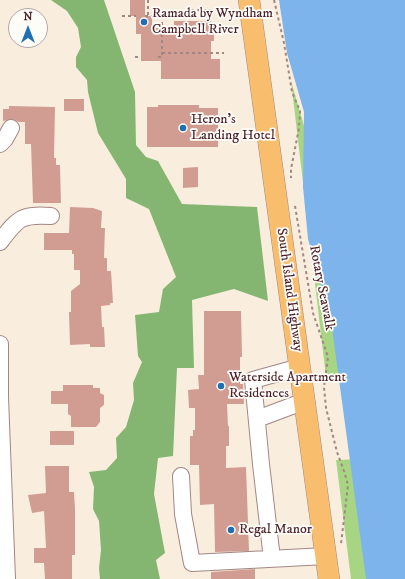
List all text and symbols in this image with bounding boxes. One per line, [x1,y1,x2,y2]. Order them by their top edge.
place label: Ramada by Wyndham Campbell River [152,6,273,38]
north arrow [8,8,48,48]
text: N [23,10,33,24]
marker: Ramada by Wyndham Campbell River [139,17,149,27]
place label: Heron's Landing Hotel [191,112,275,144]
marker: Heron's Landing Hotel [178,123,188,133]
street label: South Island Highway [272,227,306,353]
street label: Rotary Seawalk [305,244,337,332]
place label: Waterside Apartment Residences [229,370,346,402]
marker: Waterside Apartment Residences [216,381,226,391]
place label: Regal Manor [239,522,312,538]
marker: Regal Manor [226,525,236,535]

